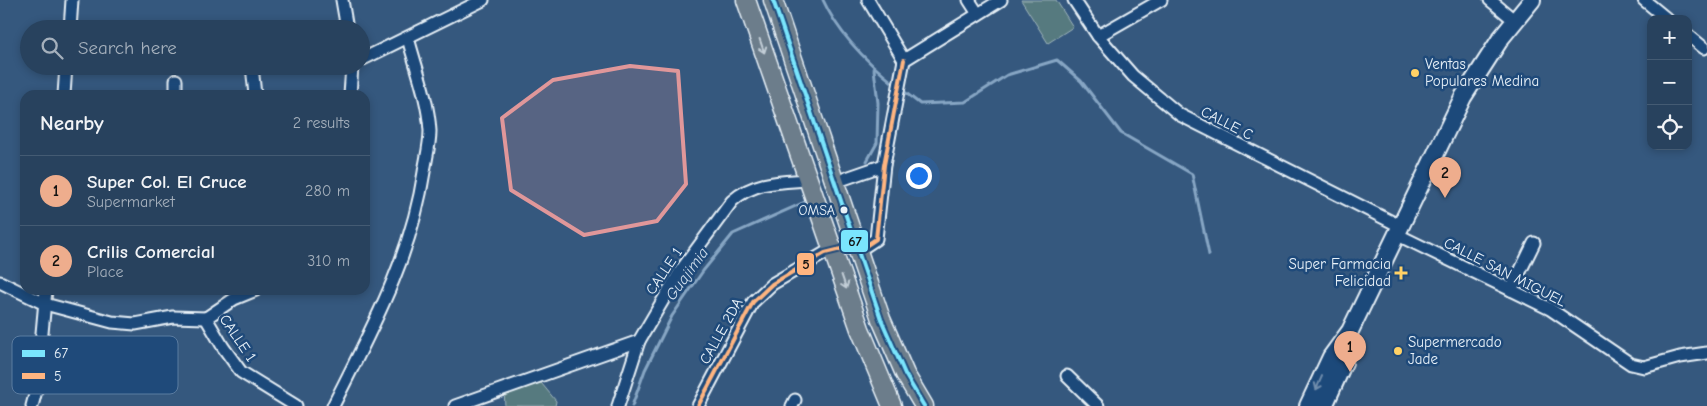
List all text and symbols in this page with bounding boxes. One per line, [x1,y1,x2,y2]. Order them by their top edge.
map controls [1647,15,1692,150]
button: + [1647,15,1692,60]
search box [20,20,370,75]
icon: search [38,34,66,62]
text: Search here [78,37,177,59]
one-way arrow [758,38,767,53]
place label: Ventas Populares Medina [1425,55,1539,90]
button: − [1647,60,1692,105]
marker: Ventas Populares Medina [1409,67,1421,79]
street label: CALLE C [1198,102,1256,144]
button: locate [1647,105,1692,150]
text: Nearby [40,111,104,135]
text: 2 results [293,114,350,132]
pin: 2 [1429,157,1461,198]
your location [906,163,932,189]
text: Super Col. El Cruce [87,171,247,193]
text: 1 [53,182,59,200]
text: 280 m [305,182,350,200]
text: Supermarket [87,193,175,211]
place label: OMSA [798,202,835,219]
marker: OMSA [839,205,849,215]
line badge: 67 [840,229,869,253]
text: 67 [848,233,863,250]
street label: CALLE SAN MIGUEL [1441,233,1569,311]
text: Crilis Comercial [87,241,215,263]
street label: CALLE 1 [642,244,686,298]
water label: Guajimia [662,244,712,304]
text: 2 [52,252,60,270]
text: 310 m [307,252,350,270]
line badge: 5 [796,252,815,276]
place label: Super Farmacia Felicidad [1289,255,1391,290]
text: 5 [802,256,810,273]
text: Place [87,263,123,281]
marker: Super Farmacia Felicidad [1395,267,1407,279]
one-way arrow [840,274,849,290]
street label: CALLE 2DA [695,294,747,367]
street label: CALLE 1 [216,311,260,365]
pin: 1 [1334,331,1366,372]
place label: Supermercado Jade [1408,333,1502,368]
legend [12,336,178,394]
text: 67 [54,345,69,362]
marker: Supermercado Jade [1392,345,1404,357]
text: 5 [54,368,62,385]
one-way arrow [1314,375,1323,390]

